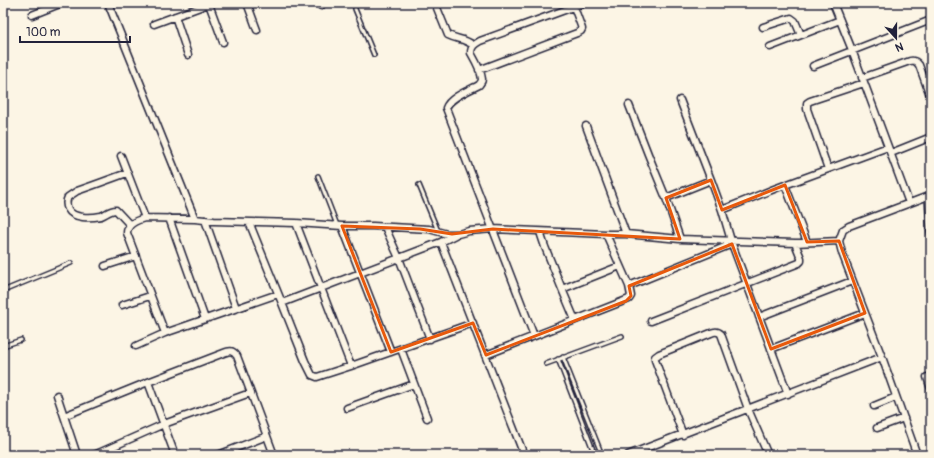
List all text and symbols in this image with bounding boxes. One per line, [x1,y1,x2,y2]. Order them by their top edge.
scale bar [20,18,130,44]
north arrow [876,18,916,58]
text: 100 m [26,25,61,40]
text: N [893,39,905,54]

